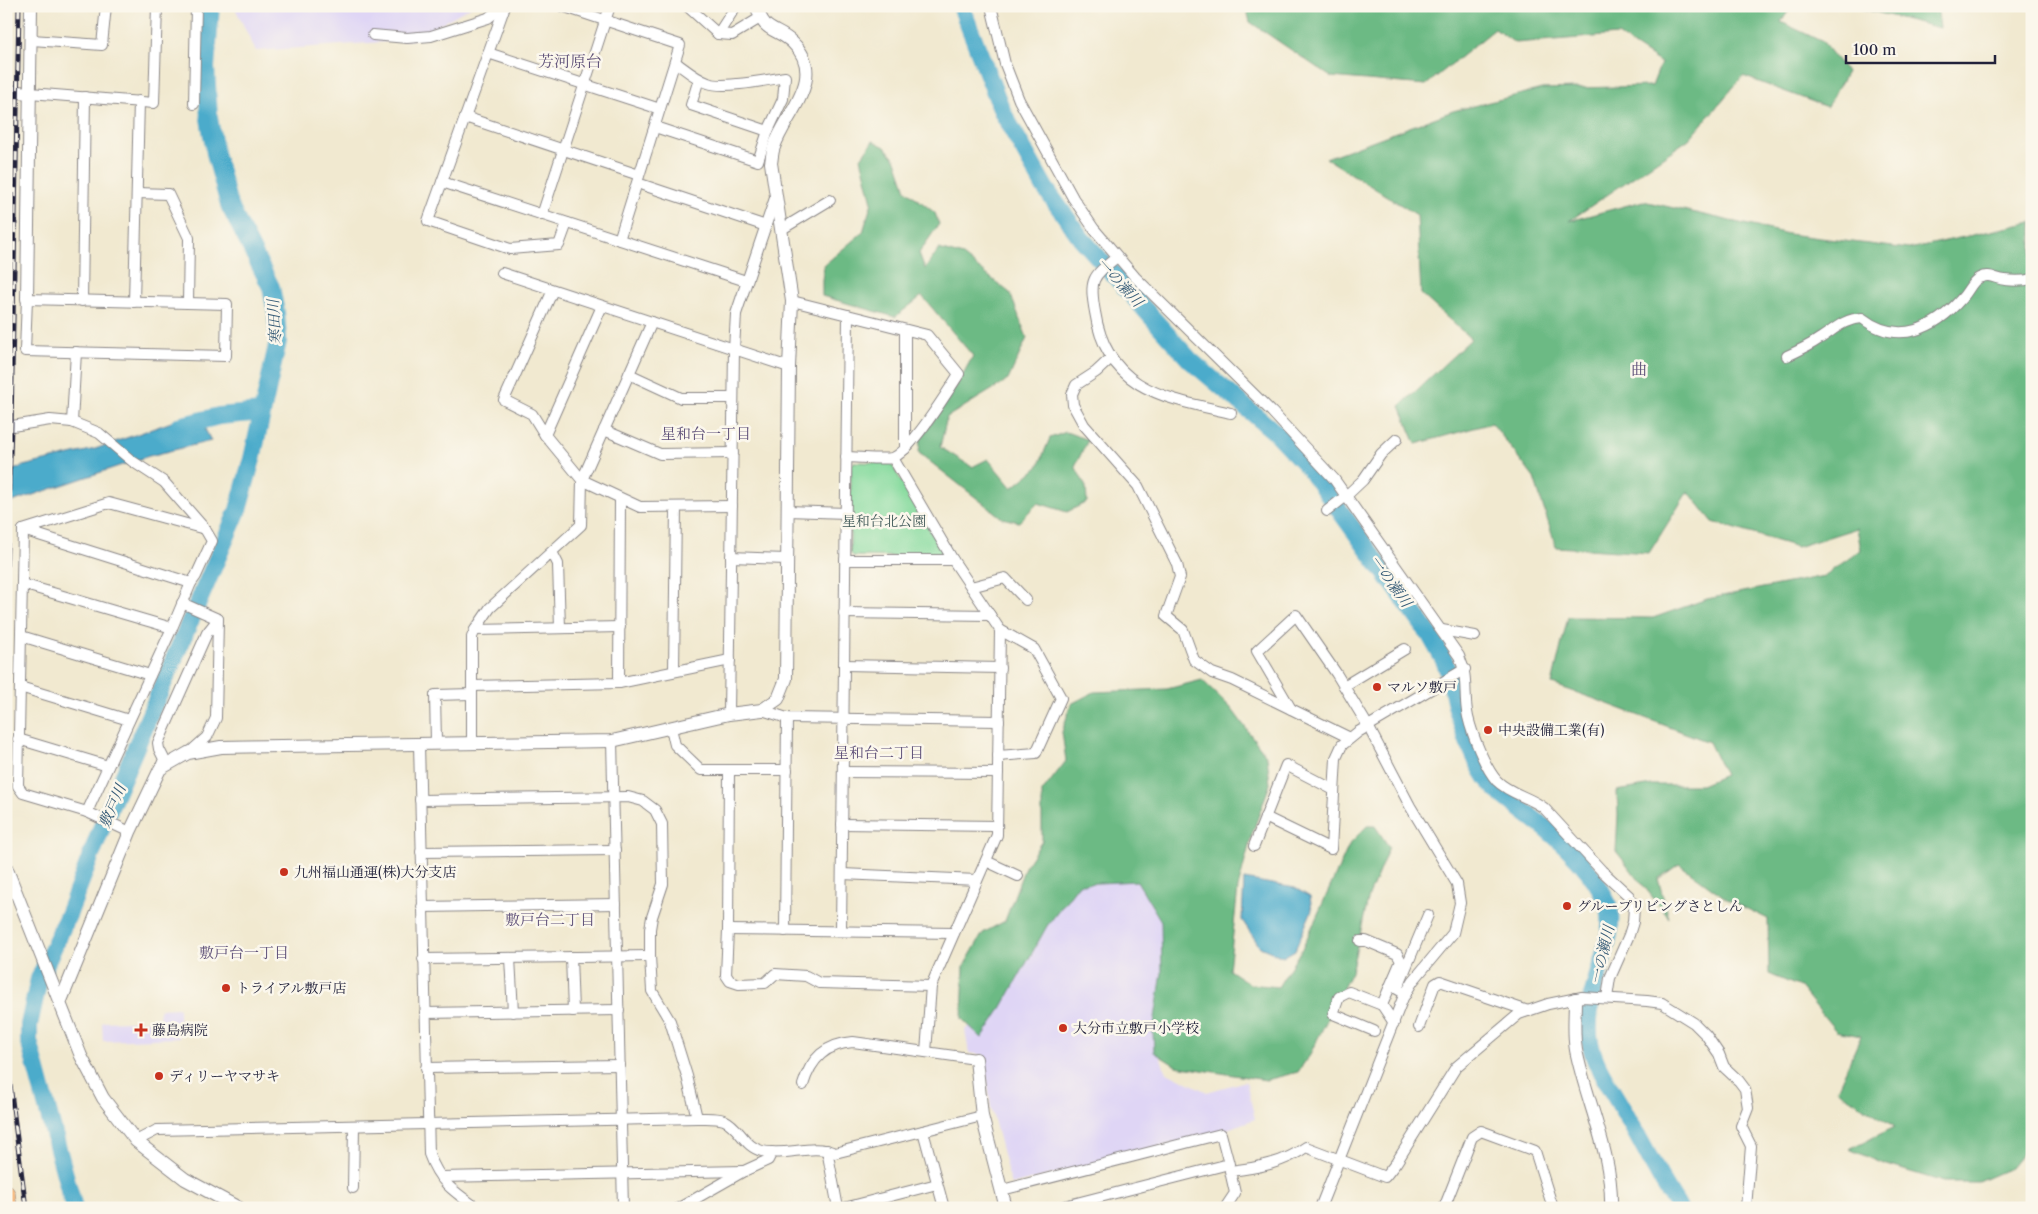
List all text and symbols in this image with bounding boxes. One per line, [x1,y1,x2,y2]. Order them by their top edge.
scale bar [1846,32,1994,64]
text: 100 m [1853,40,1896,59]
district label: 芳河原台 [538,51,602,71]
water label: 一の瀬川 [1093,253,1148,312]
water label: 寒田川 [263,297,285,345]
district label: 曲 [1631,359,1647,379]
district label: 星和台一丁目 [661,424,751,443]
park label: 星和台北公園 [842,512,926,530]
water label: 一の瀬川 [1366,551,1417,612]
place label: マルソ敷戸 [1387,678,1457,696]
marker: マルソ敷戸 [1371,681,1383,693]
place label: 中央設備工業(有) [1498,721,1605,739]
marker: 中央設備工業(有) [1482,724,1494,736]
district label: 星和台二丁目 [834,743,924,762]
water label: 敷戸川 [94,780,130,830]
place label: 九州福山通運(株)大分支店 [294,863,457,881]
marker: 九州福山通運(株)大分支店 [278,866,290,878]
place label: グループリビングさとしん [1577,897,1743,915]
marker: グループリビングさとしん [1561,900,1573,912]
district label: 敷戸台二丁目 [505,910,595,929]
water label: 一の瀬川 [1586,922,1618,986]
district label: 敷戸台一丁目 [199,943,289,962]
place label: トライアル敷戸店 [236,979,347,997]
marker: トライアル敷戸店 [220,982,232,994]
place label: 大分市立敷戸小学校 [1073,1019,1199,1037]
place label: 藤島病院 [152,1021,208,1039]
marker: 大分市立敷戸小学校 [1057,1022,1069,1034]
marker: 藤島病院 [134,1023,148,1037]
place label: ディリーヤマサキ [169,1067,280,1085]
marker: ディリーヤマサキ [153,1070,165,1082]

